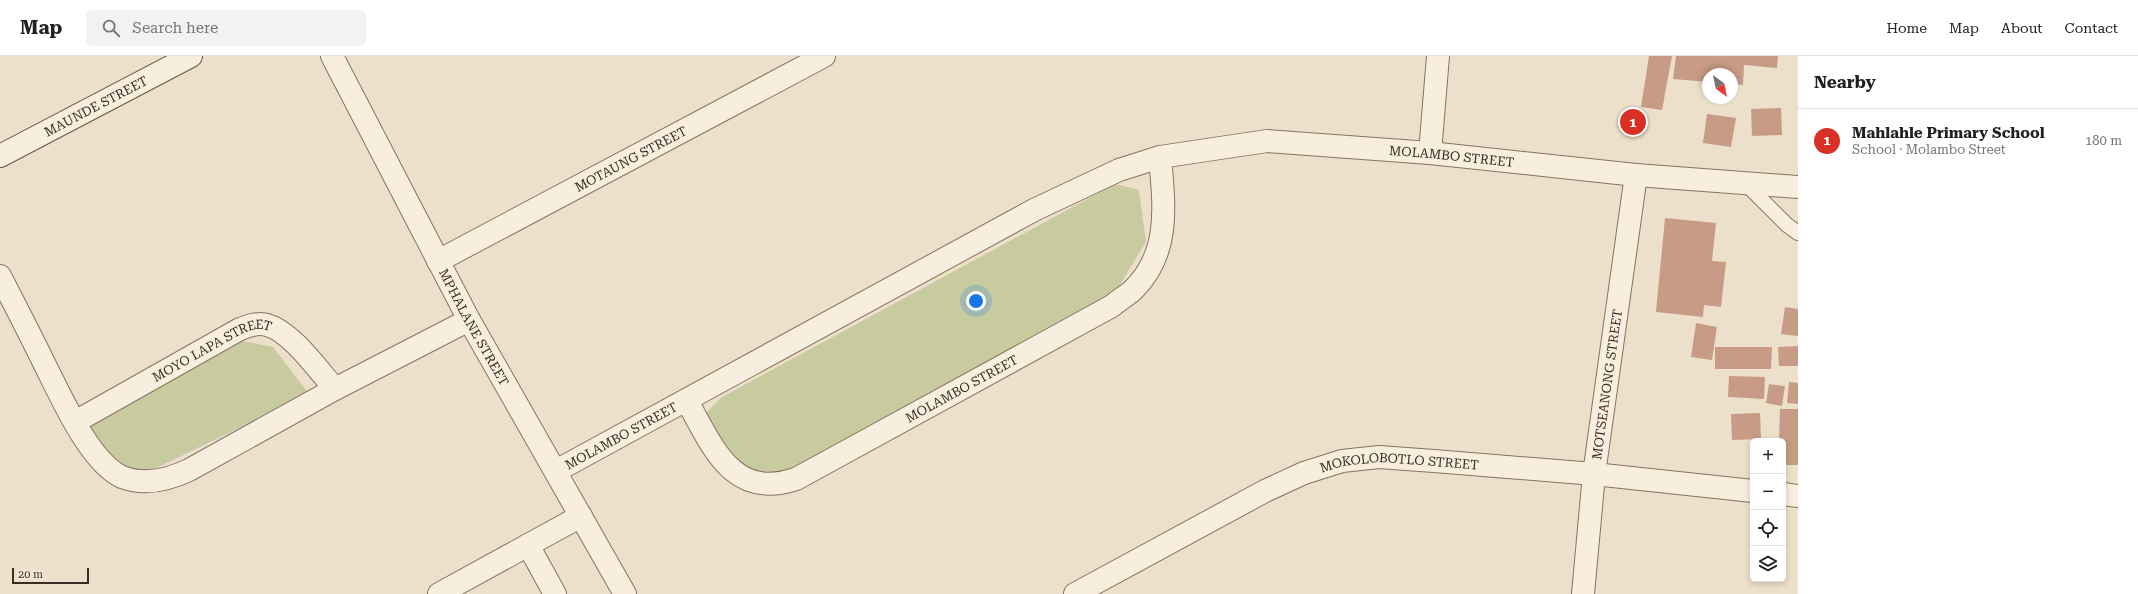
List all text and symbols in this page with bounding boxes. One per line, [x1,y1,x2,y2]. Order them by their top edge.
search box [86,10,366,46]
text: Map [20,16,62,39]
icon: search [100,17,122,39]
text: Search here [132,19,218,37]
text: Home [1886,20,1927,36]
text: Map [1949,20,1979,36]
text: About [2001,20,2043,36]
text: Contact [2065,20,2118,36]
north arrow [1702,68,1738,104]
text: Nearby [1814,72,1876,92]
street label: MAUNDE STREET [41,73,150,139]
pin: 1 [1620,107,1646,137]
street label: MOTAUNG STREET [572,123,689,195]
text: Mahlahle Primary School [1852,124,2045,142]
text: 1 [1823,133,1831,148]
text: 180 m [2085,133,2122,148]
text: School · Molambo Street [1852,142,2006,157]
street label: MOLAMBO STREET [1389,143,1515,169]
street label: MPHALANE STREET [436,266,512,388]
your location [966,291,986,311]
street label: MOTSEANONG STREET [1589,308,1625,461]
street label: MOYO LAPA STREET [149,316,274,385]
street label: MOLAMBO STREET [903,352,1020,425]
street label: MOLAMBO STREET [562,399,680,472]
map controls [1750,438,1786,582]
button: + [1750,438,1786,474]
street label: MOKOLOBOTLO STREET [1318,450,1480,475]
button: − [1750,474,1786,510]
button: locate [1750,510,1786,546]
button: layers [1750,546,1786,582]
scale bar [12,566,89,585]
text: 20 m [18,568,43,581]

